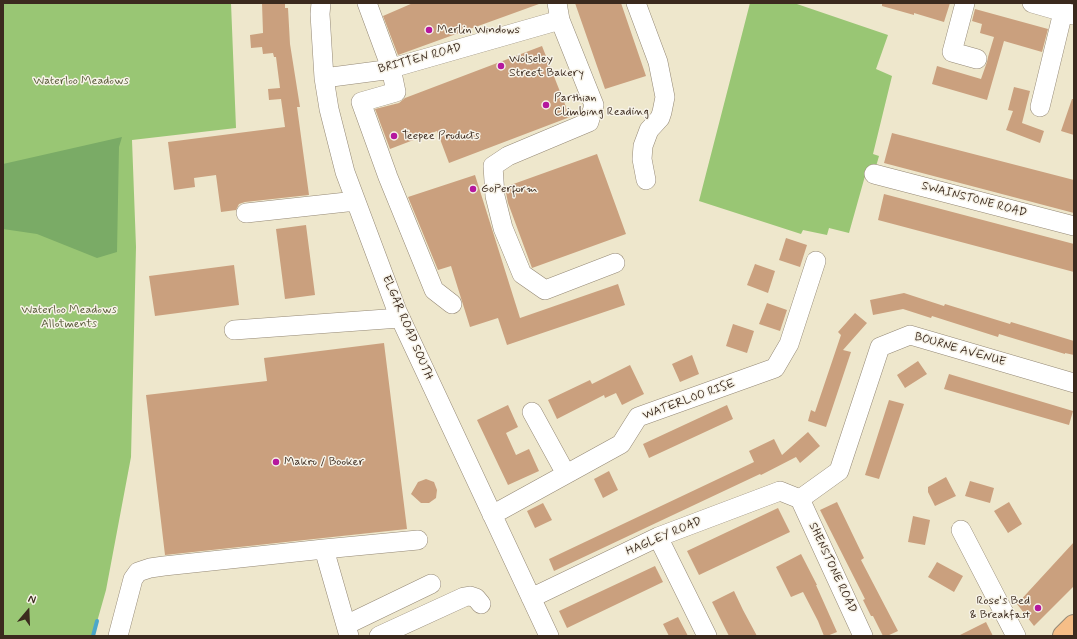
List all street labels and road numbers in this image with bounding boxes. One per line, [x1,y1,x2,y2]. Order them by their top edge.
street label: BRITTEN ROAD [377,41,463,77]
street label: SWAINSTONE ROAD [920,179,1028,221]
street label: ELGAR ROAD SOUTH [378,274,436,382]
street label: BOURNE AVENUE [913,330,1007,370]
street label: WATERLOO RISE [641,377,737,423]
street label: HAGLEY ROAD [624,515,704,559]
street label: SHENSTONE ROAD [805,520,859,616]

